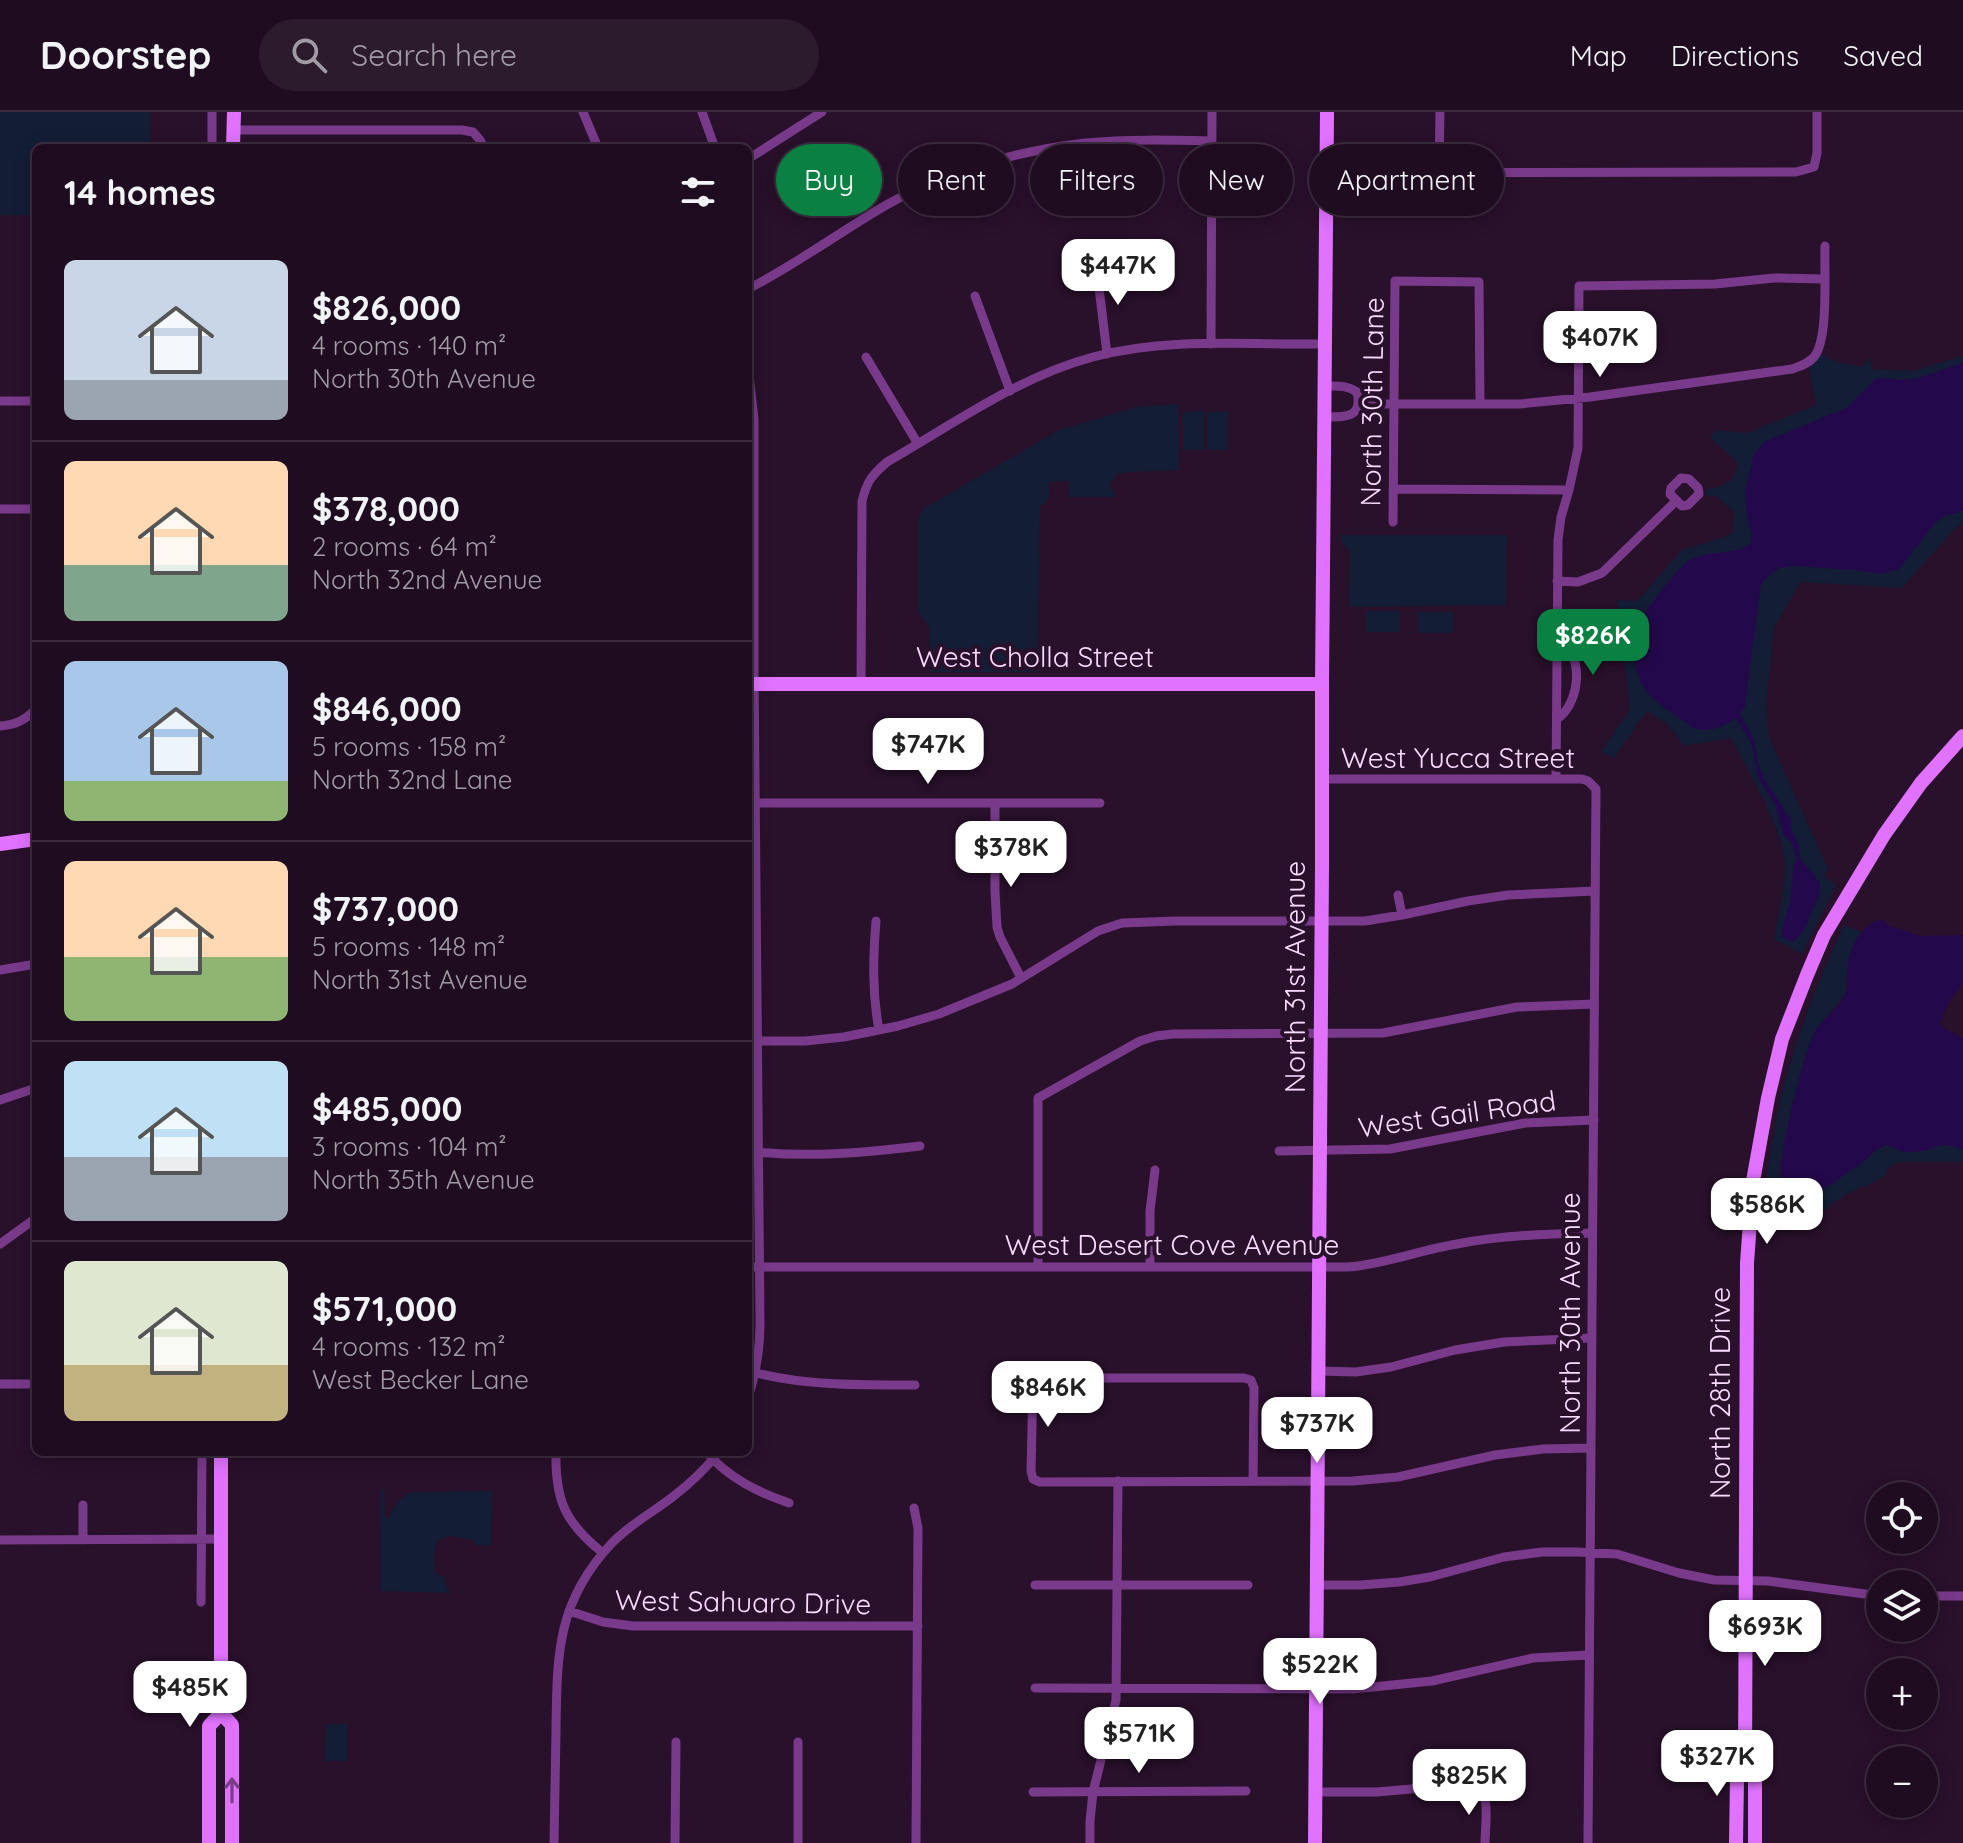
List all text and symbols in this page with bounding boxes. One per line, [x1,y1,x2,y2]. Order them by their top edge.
search box [259,19,819,91]
text: Doorstep [40,31,211,79]
icon: search [287,33,331,77]
text: Search here [351,36,517,74]
text: Map [1570,38,1627,73]
text: Directions [1671,38,1799,73]
text: Saved [1843,38,1923,73]
chip: Buy [776,144,882,216]
chip: Rent [898,144,1014,216]
chip: Filters [1030,144,1163,216]
chip: New [1179,144,1293,216]
chip: Apartment [1309,144,1504,216]
icon: filters [676,170,720,214]
text: 14 homes [64,171,216,214]
pin: $447K [1062,239,1174,307]
text: $447K [1080,248,1156,281]
text: $826,000 [312,286,461,329]
icon: home [128,292,224,388]
street label: North 30th Lane [1352,297,1391,507]
pin: $407K [1544,311,1656,379]
text: $407K [1561,320,1639,353]
text: 4 rooms · 140 m² [312,329,506,362]
text: North 30th Avenue [312,362,536,395]
text: $378,000 [312,487,460,530]
icon: home [128,493,224,589]
text: 2 rooms · 64 m² [312,530,497,563]
text: North 32nd Avenue [312,563,542,596]
pin: $826K [1537,609,1649,677]
text: $826K [1555,618,1631,651]
street label: West Cholla Street [916,639,1154,674]
text: $846,000 [312,687,462,730]
icon: home [128,693,224,789]
pin: $747K [872,718,984,786]
text: $747K [891,727,965,760]
text: 5 rooms · 158 m² [312,730,506,763]
street label: West Yucca Street [1341,740,1575,775]
text: North 32nd Lane [312,763,513,796]
pin: $378K [955,821,1067,889]
text: $378K [973,830,1049,863]
street label: North 31st Avenue [1277,861,1312,1093]
text: $737,000 [312,887,459,930]
icon: home [128,893,224,989]
text: 5 rooms · 148 m² [312,930,505,963]
text: North 31st Avenue [312,963,528,996]
street label: West Gail Road [1356,1082,1558,1145]
text: $485,000 [312,1087,462,1130]
icon: home [128,1093,224,1189]
text: 3 rooms · 104 m² [312,1130,507,1163]
text: North 35th Avenue [312,1163,535,1196]
pin: $586K [1711,1178,1823,1246]
text: $586K [1729,1187,1805,1220]
street label: North 30th Avenue [1552,1192,1587,1434]
street label: West Desert Cove Avenue [1005,1227,1339,1262]
text: $571,000 [312,1287,457,1330]
street label: North 28th Drive [1702,1287,1737,1499]
icon: home [128,1293,224,1389]
text: 4 rooms · 132 m² [312,1330,506,1363]
pin: $846K [992,1361,1104,1429]
text: West Becker Lane [312,1363,529,1396]
text: $846K [1010,1370,1086,1403]
pin: $737K [1261,1397,1373,1465]
text: $737K [1279,1406,1355,1439]
map controls [1866,1482,1938,1818]
button: locate [1866,1482,1938,1554]
button: layers [1866,1570,1938,1642]
street label: West Sahuaro Drive [615,1582,871,1621]
pin: $693K [1709,1600,1821,1668]
text: $693K [1727,1609,1803,1642]
pin: $522K [1264,1638,1376,1706]
text: $522K [1281,1647,1359,1680]
button: + [1866,1658,1938,1730]
pin: $485K [134,1661,246,1729]
text: $485K [151,1670,229,1703]
pin: $571K [1083,1707,1195,1775]
text: $571K [1103,1716,1175,1749]
pin: $327K [1661,1730,1773,1798]
text: $327K [1679,1739,1755,1772]
button: − [1866,1746,1938,1818]
pin: $825K [1413,1749,1525,1817]
text: $825K [1431,1758,1507,1791]
one-way arrow [224,1777,240,1804]

